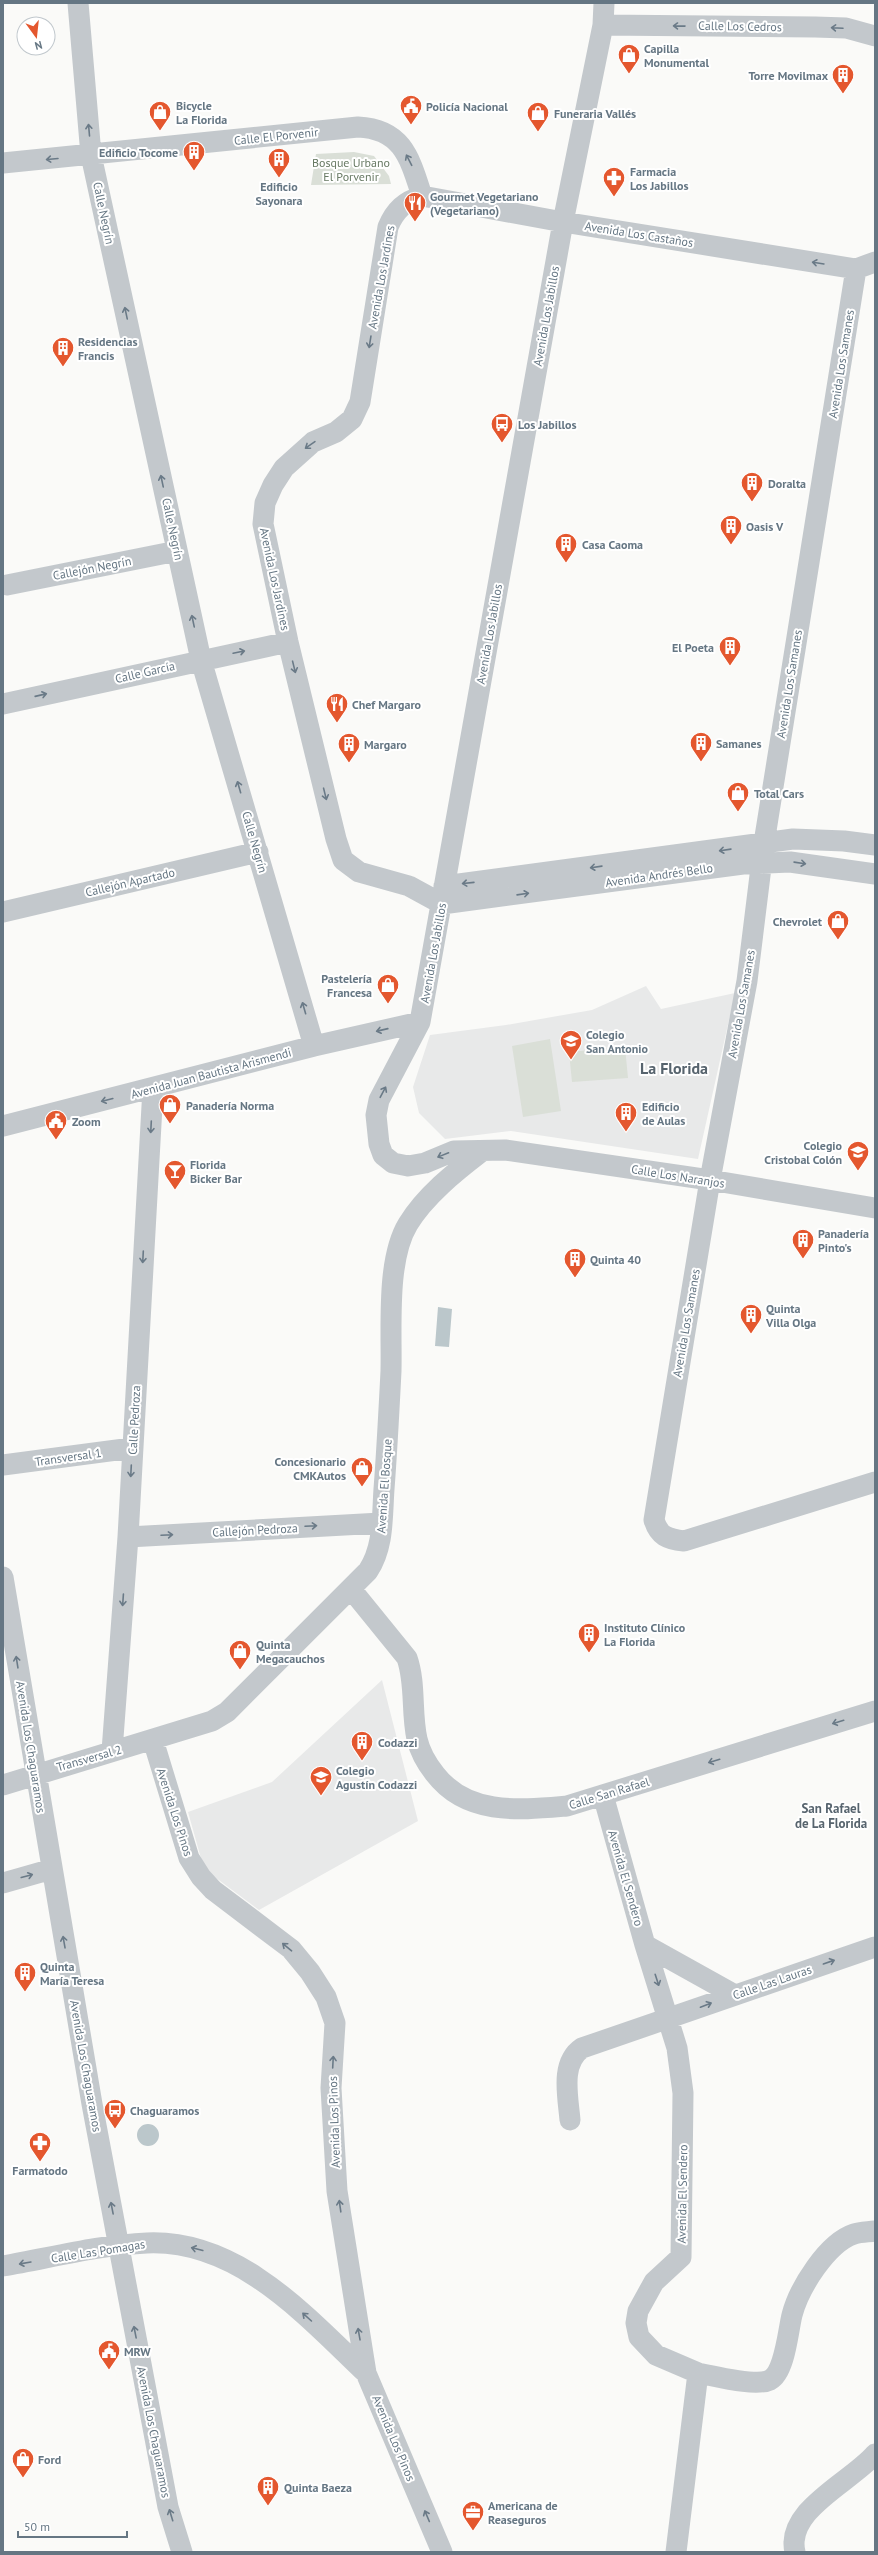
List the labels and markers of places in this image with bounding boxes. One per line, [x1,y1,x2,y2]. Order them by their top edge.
place label: Capilla Monumental [644,41,709,70]
shop icon: Capilla Monumental [616,42,642,75]
building icon: Torre Movilmax [830,62,856,95]
place label: Torre Movilmax [748,68,829,83]
public building icon: Policía Nacional [398,93,424,126]
place label: Bicycle La Florida [176,98,227,127]
shop icon: Bicycle La Florida [147,99,173,132]
place label: Policía Nacional [426,99,508,114]
shop icon: Funeraria Vallés [525,100,551,133]
place label: Funeraria Vallés [554,106,636,121]
building icon: Edificio Tocome [181,139,207,172]
place label: Edificio Tocome [99,145,178,160]
building icon: Edificio Sayonara [266,146,292,179]
place label: Farmacia Los Jabillos [630,164,688,193]
pharmacy icon: Farmacia Los Jabillos [601,165,627,198]
place label: Edificio Sayonara [255,179,303,208]
place label: Gourmet Vegetariano (Vegetariano) [430,189,539,218]
restaurant icon: Gourmet Vegetariano (Vegetariano) [402,190,428,223]
place label: Residencias Francis [78,334,138,363]
building icon: Residencias Francis [50,335,76,368]
bus stop icon: Los Jabillos [489,411,515,444]
place label: Los Jabillos [518,417,576,432]
building icon: Doralta [739,470,765,503]
place label: Doralta [768,476,806,491]
building icon: Oasis V [718,513,744,546]
place label: Oasis V [746,519,784,534]
building icon: Casa Caoma [553,531,579,564]
place label: Casa Caoma [582,537,643,552]
building icon: El Poeta [717,634,743,667]
place label: El Poeta [672,640,714,655]
restaurant icon: Chef Margaro [324,691,350,724]
place label: Chef Margaro [352,697,422,712]
building icon: Samanes [688,730,714,763]
building icon: Margaro [336,731,362,764]
place label: Samanes [716,736,762,751]
place label: Margaro [364,737,407,752]
shop icon: Total Cars [725,780,751,813]
place label: Total Cars [754,786,804,801]
shop icon: Chevrolet [825,908,851,941]
place label: Chevrolet [773,914,823,929]
place label: Pastelería Francesa [321,971,372,1000]
shop icon: Pastelería Francesa [375,972,401,1005]
place label: Colegio San Antonio [586,1027,649,1056]
school or university icon: Colegio San Antonio [558,1028,584,1061]
shop icon: Panadería Norma [157,1092,183,1125]
place label: Panadería Norma [186,1098,274,1113]
place label: Edificio de Aulas [642,1099,685,1128]
building icon: Edificio de Aulas [613,1100,639,1133]
public building icon: Zoom [43,1108,69,1141]
place label: Zoom [72,1114,101,1129]
place label: Colegio Cristobal Colón [764,1138,843,1167]
school or university icon: Colegio Cristobal Colón [845,1139,871,1172]
place label: Florida Bicker Bar [190,1157,243,1186]
bar icon: Florida Bicker Bar [162,1158,188,1191]
place label: Panadería Pinto's [818,1226,869,1255]
building icon: Panadería Pinto's [790,1227,816,1260]
building icon: Quinta 40 [562,1246,588,1279]
place label: Quinta 40 [590,1252,641,1267]
place label: Quinta Villa Olga [765,1301,816,1330]
building icon: Quinta Villa Olga [738,1302,764,1335]
place label: Concesionario CMKAutos [275,1454,347,1483]
shop icon: Concesionario CMKAutos [349,1455,375,1488]
place label: Instituto Clínico La Florida [604,1620,686,1649]
building icon: Instituto Clínico La Florida [576,1621,602,1654]
place label: Quinta Megacauchos [256,1637,325,1666]
shop icon: Quinta Megacauchos [227,1638,253,1671]
building icon: Codazzi [349,1729,375,1762]
place label: Codazzi [378,1735,417,1750]
place label: Colegio Agustín Codazzi [336,1763,417,1792]
school or university icon: Colegio Agustín Codazzi [308,1764,334,1797]
place label: Quinta María Teresa [40,1959,104,1988]
building icon: Quinta María Teresa [12,1960,38,1993]
bus stop icon: Chaguaramos [102,2097,128,2130]
place label: Chaguaramos [130,2103,199,2118]
pharmacy icon: Farmatodo [27,2130,53,2163]
place label: Farmatodo [12,2163,68,2178]
public building icon: MRW [96,2338,122,2371]
place label: MRW [124,2344,151,2359]
shop icon: Ford [10,2446,36,2479]
place label: Ford [38,2452,61,2467]
building icon: Quinta Baeza [255,2474,281,2507]
place label: Quinta Baeza [284,2480,352,2495]
place label: Americana de Reaseguros [488,2498,558,2527]
office icon: Americana de Reaseguros [460,2499,486,2532]

